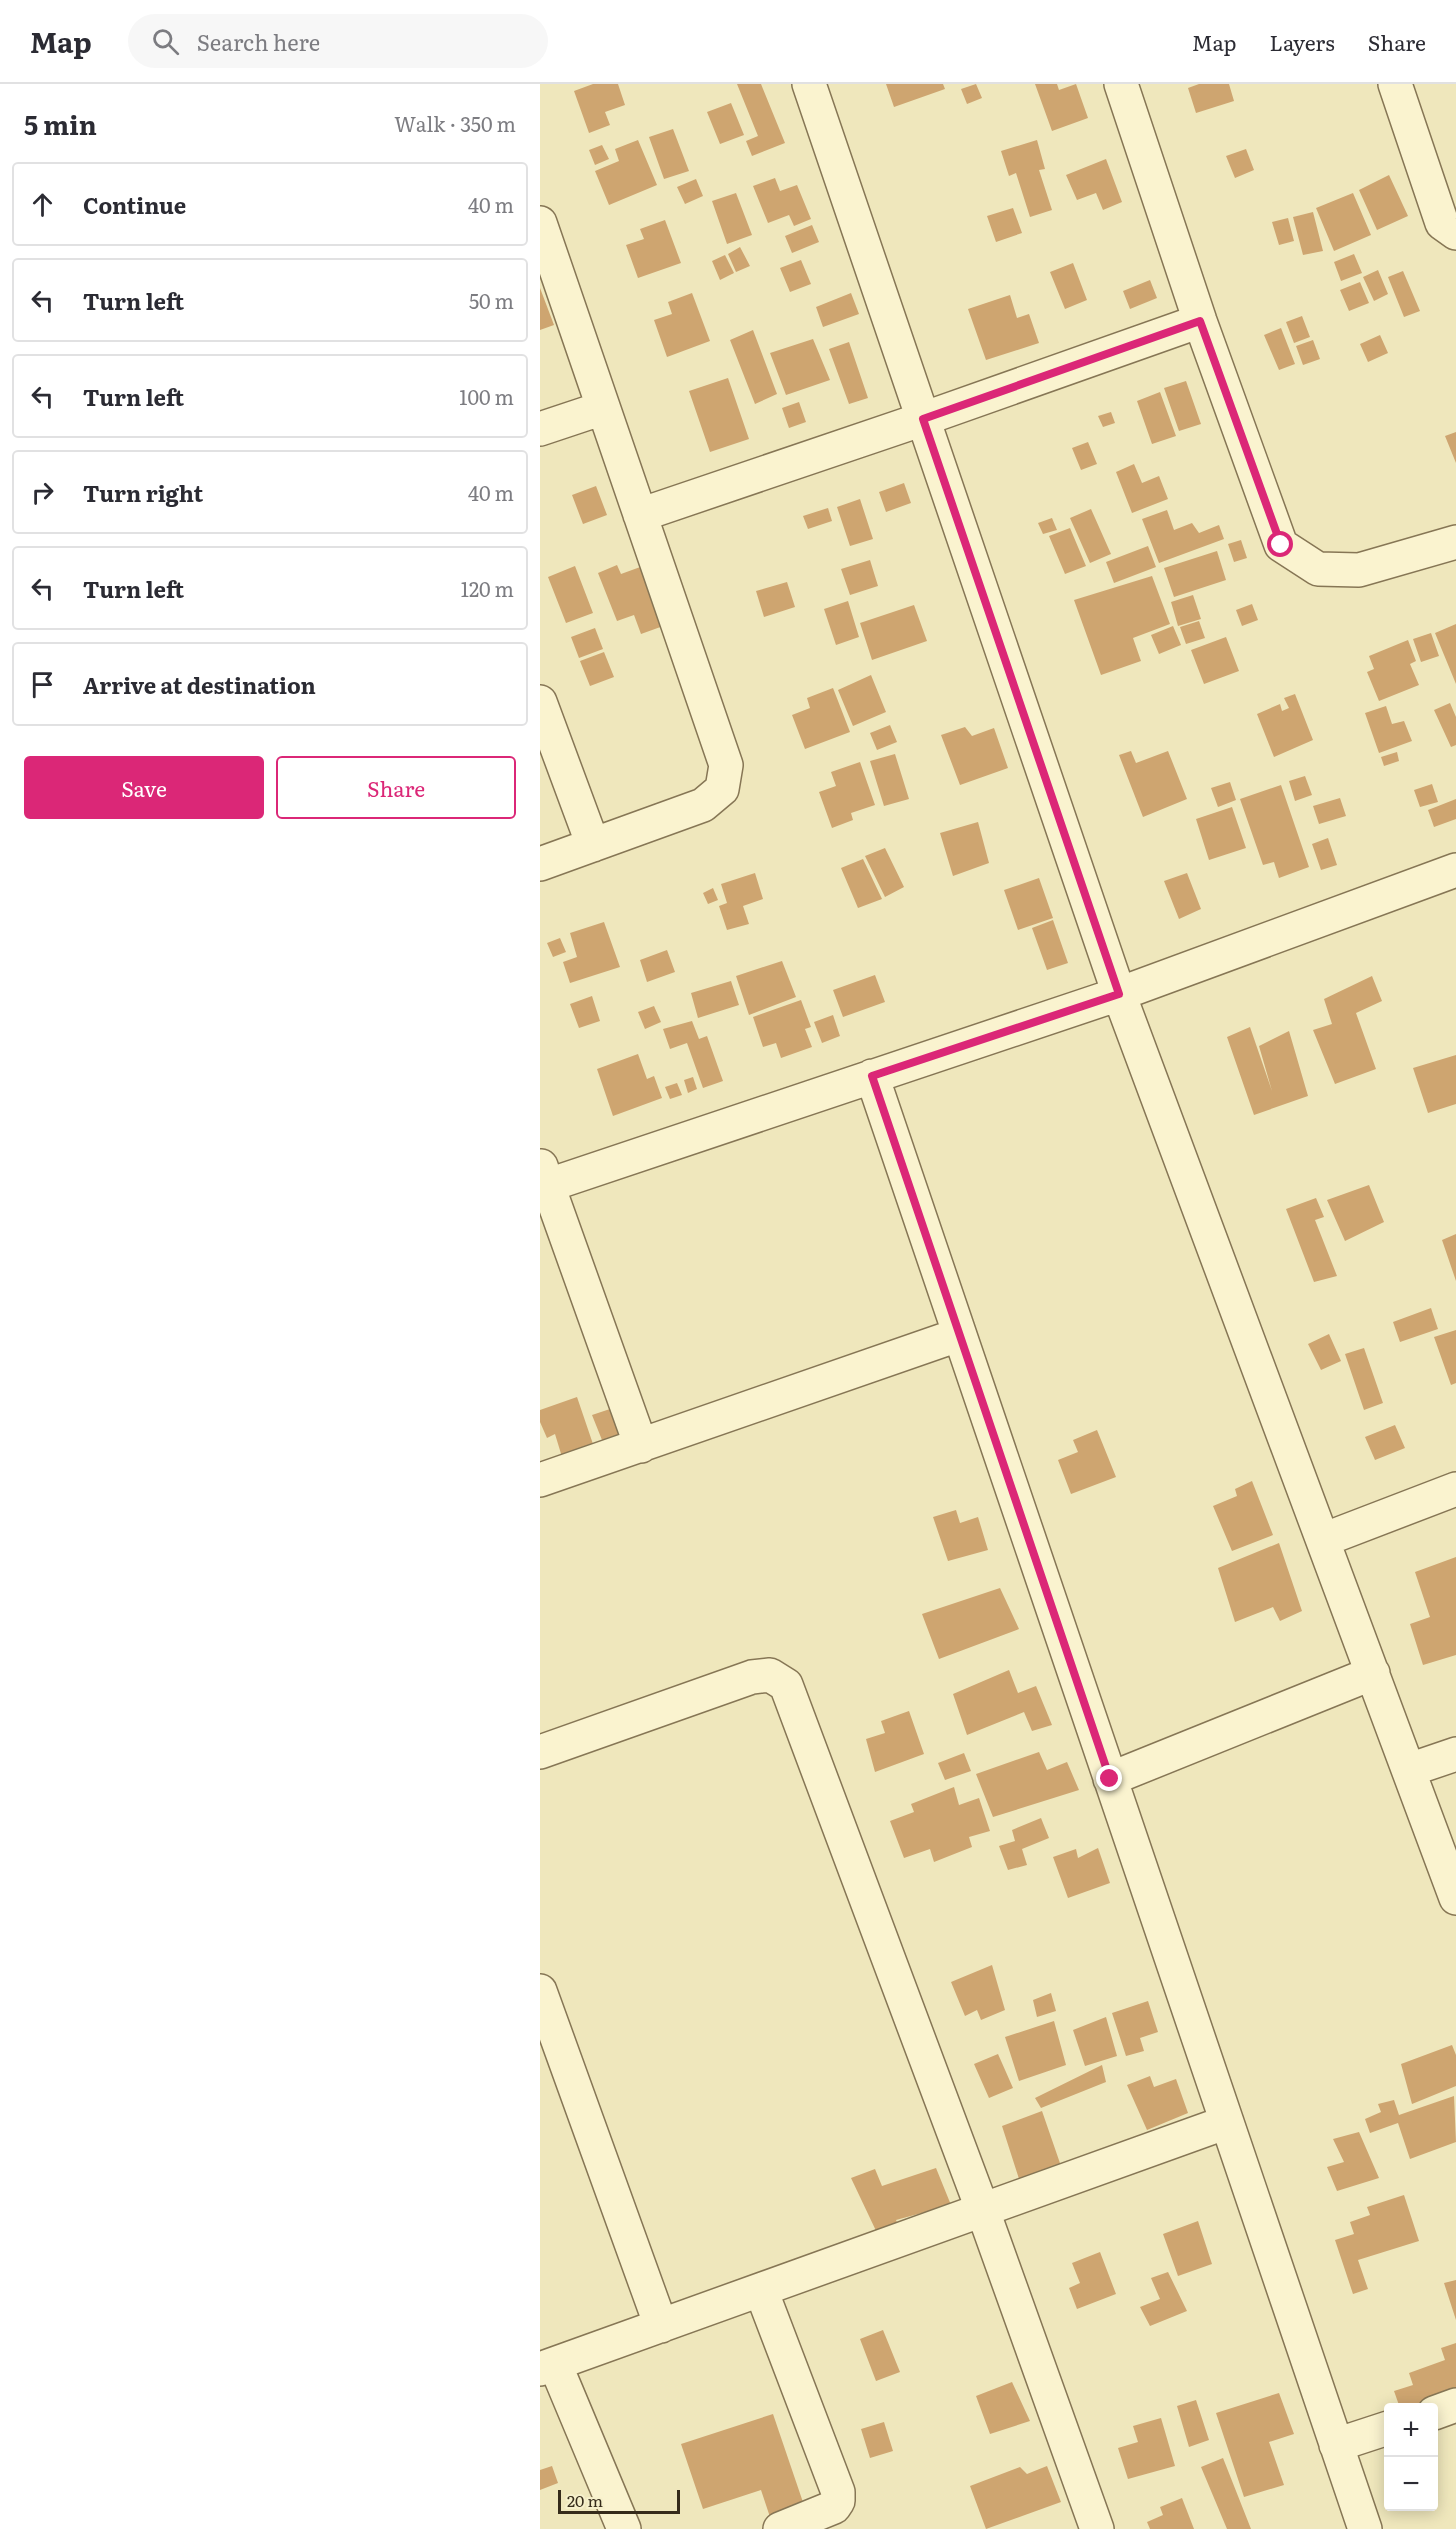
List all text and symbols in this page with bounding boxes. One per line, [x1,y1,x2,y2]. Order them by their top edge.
search box [128,14,548,68]
text: Map [30,20,92,62]
icon: search [149,25,182,58]
text: Search here [197,25,320,58]
text: Map [1192,26,1237,57]
text: Layers [1270,26,1335,57]
text: Share [1368,26,1426,57]
text: 5 min [24,104,97,143]
text: Walk · 350 m [394,108,516,138]
icon: ahead [26,188,59,221]
text: Continue [83,188,186,221]
text: 40 m [468,189,514,219]
icon: left [26,284,59,317]
text: Turn left [83,284,184,317]
text: 50 m [469,285,514,315]
icon: left [26,380,59,413]
text: Turn left [83,380,184,413]
text: 100 m [459,381,514,411]
icon: right [26,476,59,509]
text: Turn right [83,476,203,509]
text: 40 m [468,477,514,507]
route start [1267,531,1293,557]
icon: left [26,572,59,605]
text: Turn left [83,572,184,605]
text: 120 m [461,573,514,603]
icon: arrive [26,668,59,701]
text: Arrive at destination [83,668,316,701]
button: Save [24,756,264,819]
button: Share [276,756,516,819]
route end [1096,1765,1122,1791]
map controls [1384,2403,1438,2511]
button: + [1384,2403,1438,2457]
button: − [1384,2457,1438,2511]
scale bar [558,2487,680,2514]
text: 20 m [567,2488,603,2512]

